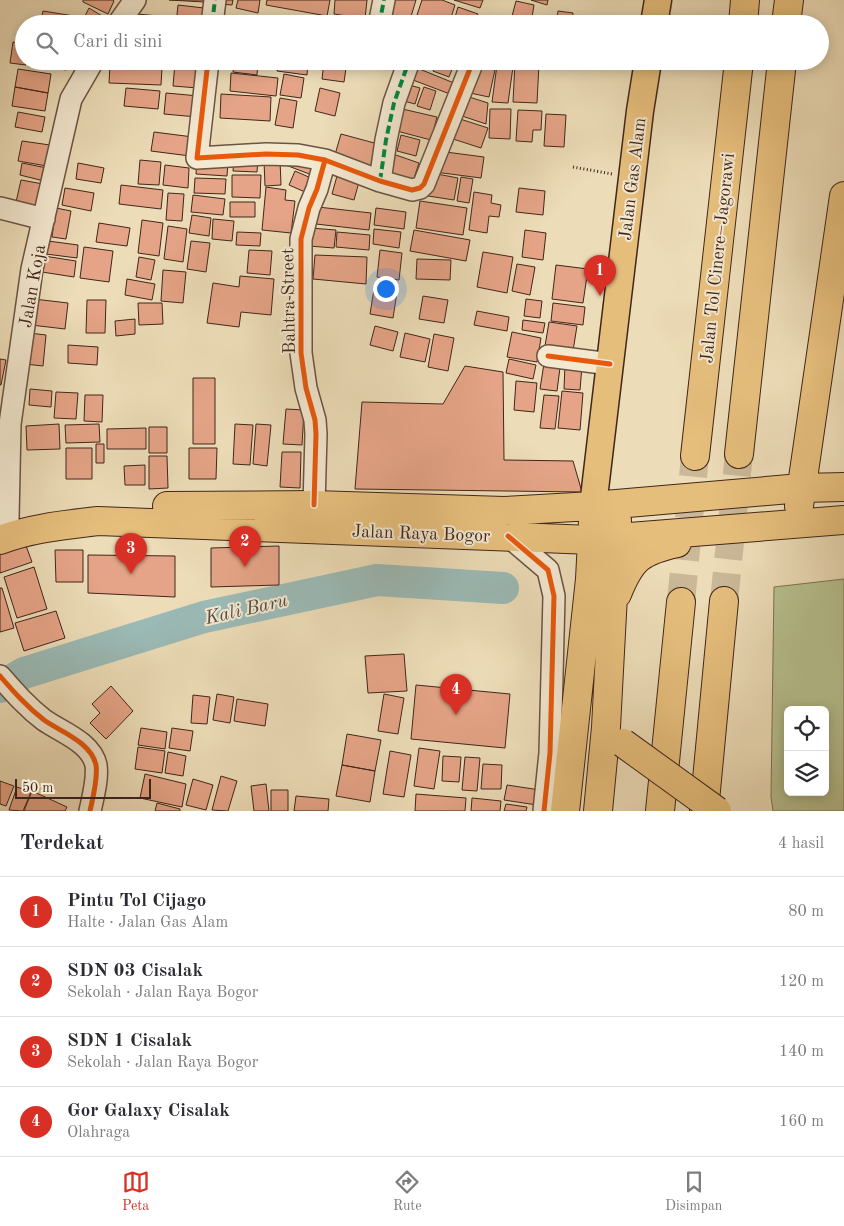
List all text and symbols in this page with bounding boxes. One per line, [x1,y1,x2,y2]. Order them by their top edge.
search box [15,15,829,70]
icon: search [33,29,61,57]
text: Cari di sini [73,33,163,52]
street label: Jalan Gas Alam [617,117,649,242]
street label: Jalan Tol Cinere–Jagorawi [698,152,738,364]
street label: Jalan Koja [17,243,49,329]
street label: Bahtra Street [279,248,299,354]
pin: 1 [584,255,616,296]
your location [373,276,399,302]
street label: Jalan Raya Bogor [351,523,491,545]
pin: 2 [229,526,261,567]
pin: 3 [115,533,147,574]
water label: Kali Baru [202,592,290,629]
pin: 4 [440,674,472,715]
map controls [784,706,829,796]
button: locate [784,706,829,751]
button: layers [784,751,829,796]
scale bar [15,776,151,799]
text: 50 m [22,781,53,795]
text: Terdekat [20,833,104,854]
text: 4 hasil [778,836,824,852]
text: Pintu Tol Cijago [67,892,206,911]
text: 1 [31,904,41,920]
text: 80 m [788,904,824,920]
text: Halte · Jalan Gas Alam [67,915,228,931]
text: SDN 03 Cisalak [67,962,203,981]
text: 2 [31,974,41,990]
text: 120 m [779,974,824,990]
text: Sekolah · Jalan Raya Bogor [67,985,258,1001]
text: SDN 1 Cisalak [67,1032,192,1051]
text: 3 [31,1044,41,1060]
text: 140 m [779,1044,824,1060]
text: Sekolah · Jalan Raya Bogor [67,1055,258,1071]
text: Gor Galaxy Cisalak [67,1102,230,1121]
text: 4 [31,1114,41,1130]
text: 160 m [779,1114,824,1130]
text: Olahraga [67,1125,130,1141]
tab: Peta [122,1168,150,1215]
tab: Rute [393,1168,422,1215]
tab: Disimpan [665,1168,722,1215]

